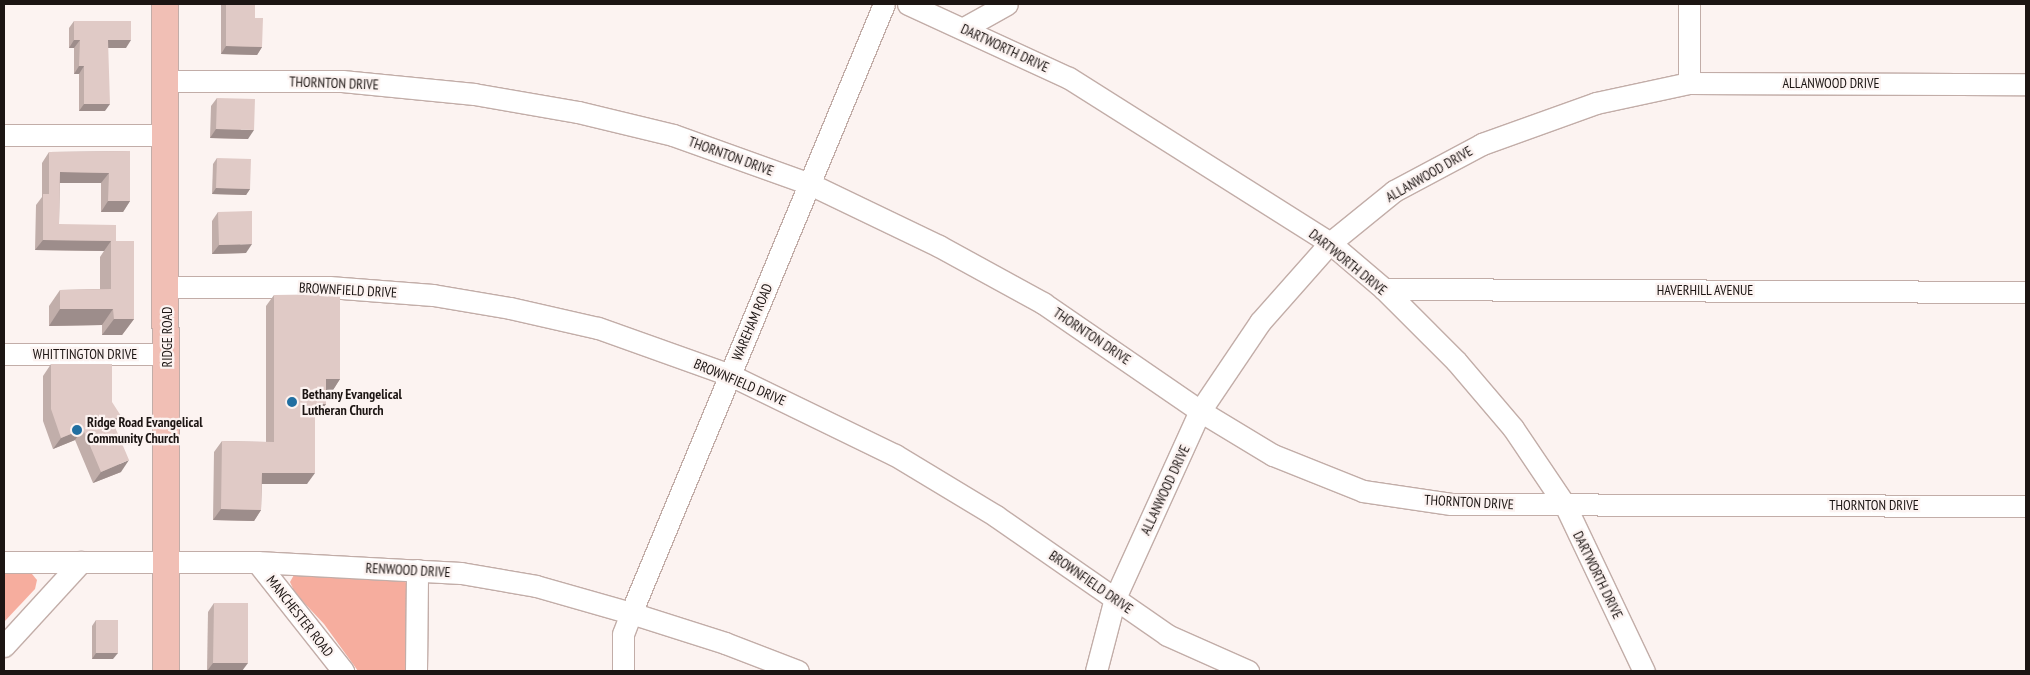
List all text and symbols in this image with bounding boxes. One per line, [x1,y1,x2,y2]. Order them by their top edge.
street label: DARTWORTH DRIVE [958,20,1052,76]
street label: THORNTON DRIVE [289,73,379,93]
street label: ALLANWOOD DRIVE [1782,75,1880,91]
street label: THORNTON DRIVE [686,133,776,179]
street label: ALLANWOOD DRIVE [1383,142,1475,206]
street label: DARTWORTH DRIVE [1306,225,1390,299]
street label: BROWNFIELD DRIVE [298,279,398,301]
street label: WAREHAM ROAD [728,281,776,363]
street label: HAVERHILL AVENUE [1656,282,1754,298]
street label: THORNTON DRIVE [1050,304,1134,368]
street label: RIDGE ROAD [159,307,175,367]
street label: WHITTINGTON DRIVE [33,346,137,362]
street label: BROWNFIELD DRIVE [691,355,789,409]
place label: Bethany Evangelical Lutheran Church [302,386,402,418]
marker: Bethany Evangelical Lutheran Church [286,396,298,408]
place label: Ridge Road Evangelical Community Church [87,414,203,447]
marker: Ridge Road Evangelical Community Church [71,424,83,436]
street label: ALLANWOOD DRIVE [1137,442,1193,538]
street label: THORNTON DRIVE [1424,491,1514,513]
street label: THORNTON DRIVE [1829,497,1919,513]
street label: DARTWORTH DRIVE [1570,528,1626,622]
street label: BROWNFIELD DRIVE [1046,547,1136,617]
street label: RENWOOD DRIVE [365,559,451,581]
street label: MANCHESTER ROAD [263,572,337,660]

